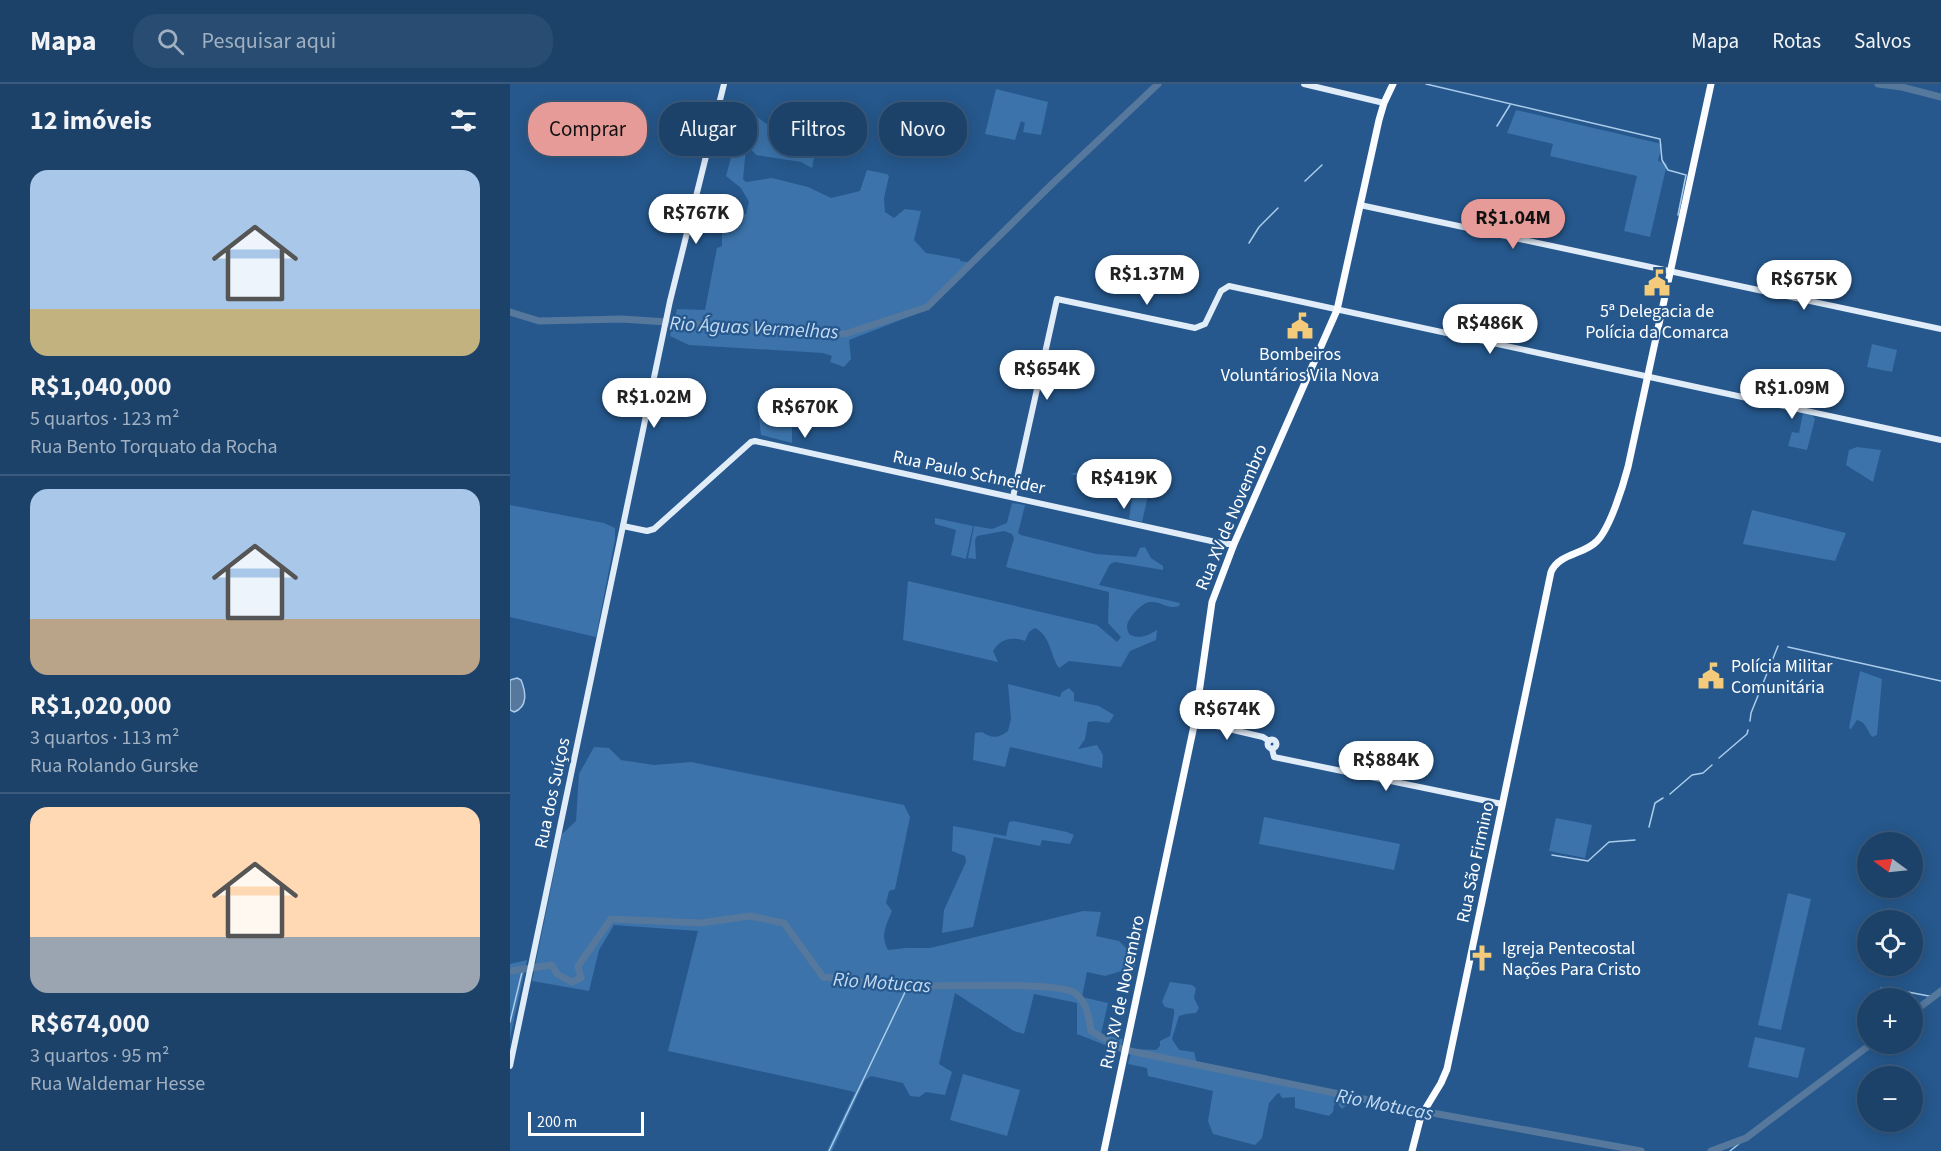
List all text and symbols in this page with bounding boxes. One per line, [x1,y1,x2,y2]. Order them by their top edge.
search box [133,14,553,68]
text: Mapa [30,21,97,61]
icon: search [154,25,187,58]
text: Pesquisar aqui [202,25,336,57]
text: Mapa [1691,26,1739,56]
text: Rotas [1772,26,1821,56]
text: Salvos [1854,26,1911,56]
text: 12 imóveis [30,102,152,139]
chip: Comprar [528,102,647,156]
chip: Alugar [659,102,757,156]
chip: Filtros [769,102,867,156]
chip: Novo [879,102,967,156]
icon: filters [447,104,480,137]
pin: R$767K [647,194,745,245]
text: R$767K [663,199,729,227]
pin: R$1.04M [1458,199,1568,250]
text: R$1.04M [1475,204,1551,232]
icon: home [201,209,309,317]
pin: R$1.37M [1092,255,1202,306]
text: R$1.37M [1109,260,1185,288]
pin: R$675K [1755,260,1853,311]
text: R$675K [1771,265,1837,293]
public building icon: 5ª Delegacia de Polícia da Comarca [1642,268,1672,298]
place label: 5ª Delegacia de Polícia da Comarca [1585,299,1729,345]
pin: R$486K [1441,304,1539,355]
text: R$486K [1457,309,1523,337]
water label: Rio Águas Vermelhas [668,310,839,346]
public building icon: Bombeiros Voluntários Vila Nova [1285,311,1315,341]
place label: Bombeiros Voluntários Vila Nova [1221,342,1379,388]
pin: R$654K [998,350,1096,401]
text: R$654K [1014,355,1080,383]
text: R$1,040,000 [30,368,171,405]
pin: R$1.09M [1737,369,1847,420]
text: R$1.09M [1754,374,1830,402]
pin: R$1.02M [599,378,709,429]
text: R$1.02M [616,383,692,411]
pin: R$670K [756,388,854,439]
text: R$670K [772,393,838,421]
text: 5 quartos · 123 m² [30,405,179,433]
text: Rua Bento Torquato da Rocha [30,433,278,461]
street label: Rua XV de Novembro [1189,440,1274,594]
street label: Rua Paulo Schneider [891,444,1048,501]
pin: R$419K [1075,459,1173,510]
text: R$419K [1091,464,1157,492]
icon: home [201,528,309,636]
place label: Polícia Militar Comunitária [1731,654,1833,700]
public building icon: Polícia Militar Comunitária [1696,661,1726,691]
text: R$1,020,000 [30,687,171,724]
pin: R$674K [1178,690,1276,741]
text: R$674K [1194,695,1260,723]
text: 3 quartos · 113 m² [30,724,179,752]
street label: Rua dos Suíços [529,735,576,851]
pin: R$884K [1337,741,1435,792]
text: R$884K [1353,746,1419,774]
text: Rua Rolando Gurske [30,752,198,780]
street label: Rua São Firmino [1450,799,1501,925]
north arrow [1857,832,1923,898]
map controls [1857,832,1923,1132]
icon: home [201,846,309,954]
button: locate [1857,910,1923,976]
street label: Rua XV de Novembro [1094,913,1151,1071]
place label: Igreja Pentecostal Nações Para Cristo [1502,936,1641,982]
church icon: Igreja Pentecostal Nações Para Cristo [1467,943,1497,973]
water label: Rio Motucas [832,966,932,1000]
button: + [1857,988,1923,1054]
text: R$674,000 [30,1005,150,1042]
text: 3 quartos · 95 m² [30,1042,169,1070]
button: − [1857,1066,1923,1132]
text: Rua Waldemar Hesse [30,1070,205,1098]
water label: Rio Motucas [1334,1082,1436,1128]
scale bar [528,1109,644,1136]
text: 200 m [537,1111,577,1133]

